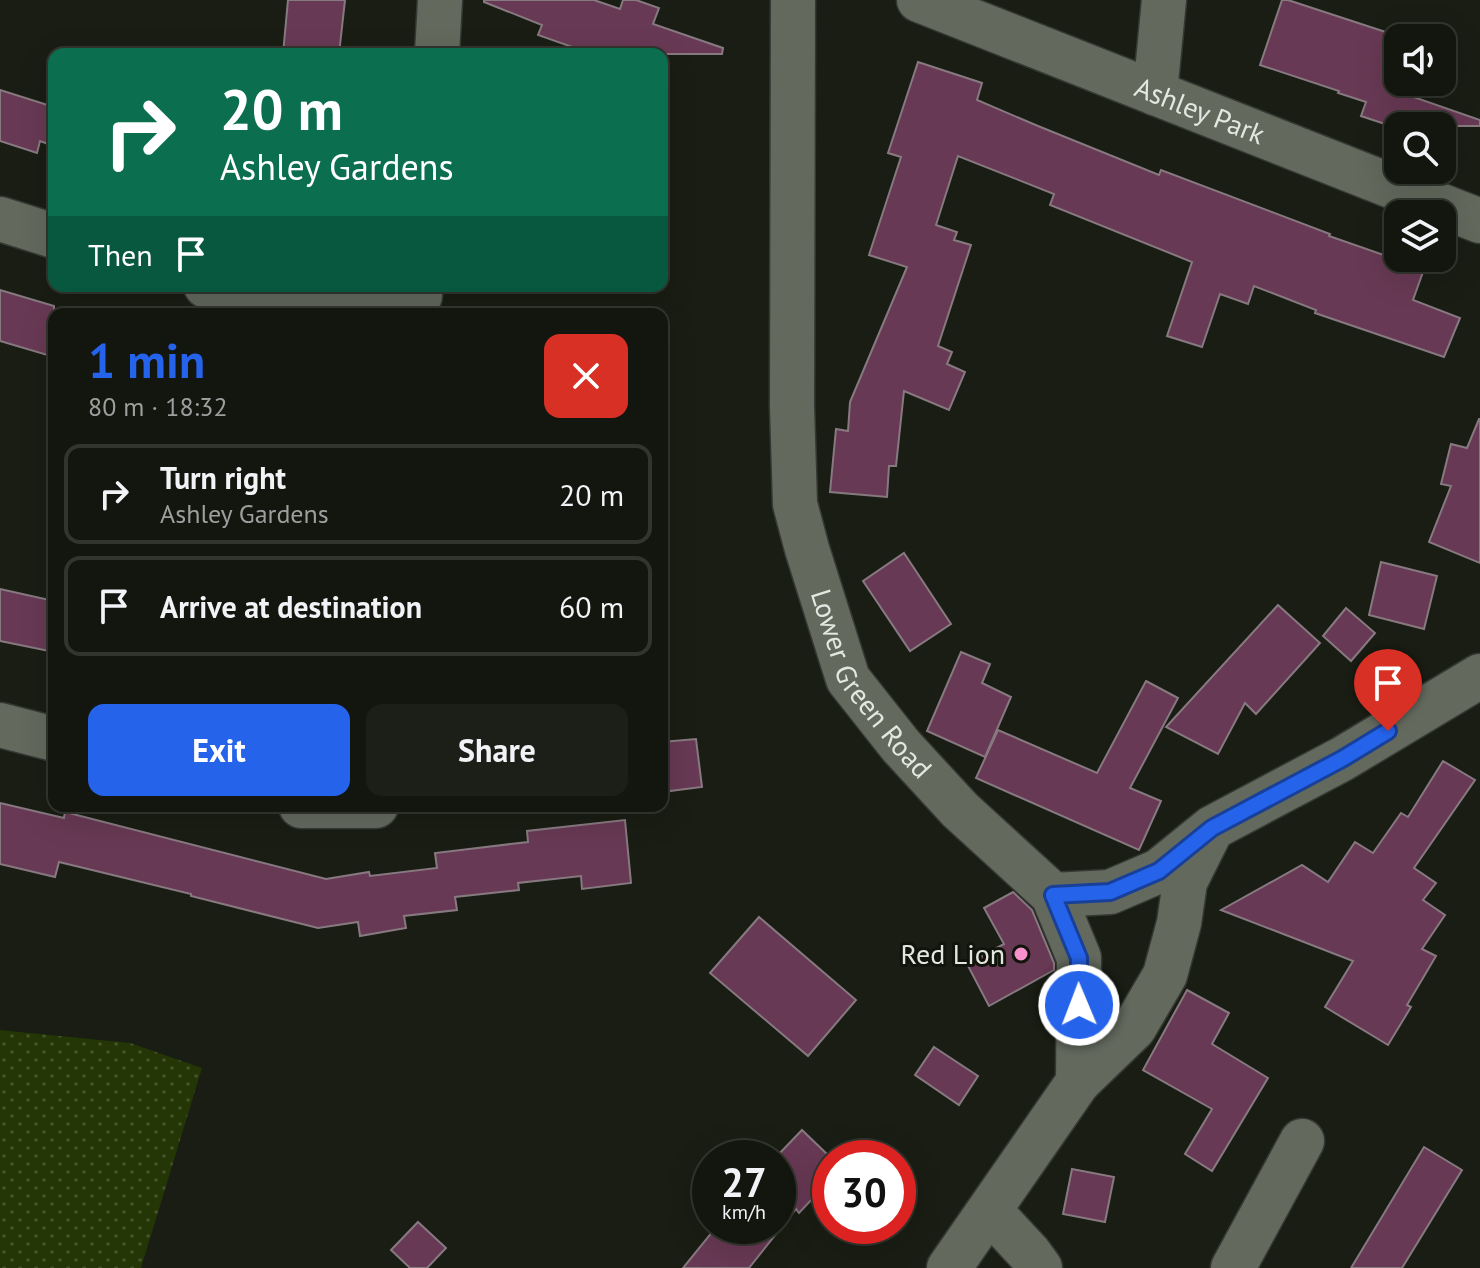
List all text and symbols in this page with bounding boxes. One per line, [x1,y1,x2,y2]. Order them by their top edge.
map controls [1384,24,1456,272]
button: sound [1384,24,1456,96]
street label: Ashley Park [1130,68,1271,153]
text: 20 m [220,73,343,145]
icon: right [88,80,192,184]
button: search [1384,112,1456,184]
text: Ashley Gardens [220,143,454,190]
button: layers [1384,200,1456,272]
icon: arrive [169,232,213,276]
text: Then [88,235,153,274]
text: 1 min [88,329,205,391]
button: close [544,334,628,418]
text: 80 m · 18:32 [88,390,228,423]
text: Turn right [160,458,286,497]
icon: right [92,472,136,516]
text: 20 m [559,475,624,514]
text: Ashley Gardens [160,497,329,530]
icon: arrive [92,584,136,628]
street label: Lower Green Road [803,585,940,786]
text: Arrive at destination [160,587,422,626]
text: 60 m [559,587,624,626]
pin [1354,649,1422,731]
icon: arrive [1366,661,1410,705]
button: Exit [88,704,350,796]
button: Share [366,704,628,796]
place label: Red Lion [901,935,1005,972]
marker: Red Lion [1012,945,1030,963]
position arrow [1037,963,1121,1047]
speed limit sign: 30 [812,1140,916,1244]
text: 27 [721,1156,767,1208]
text: km/h [722,1199,766,1225]

